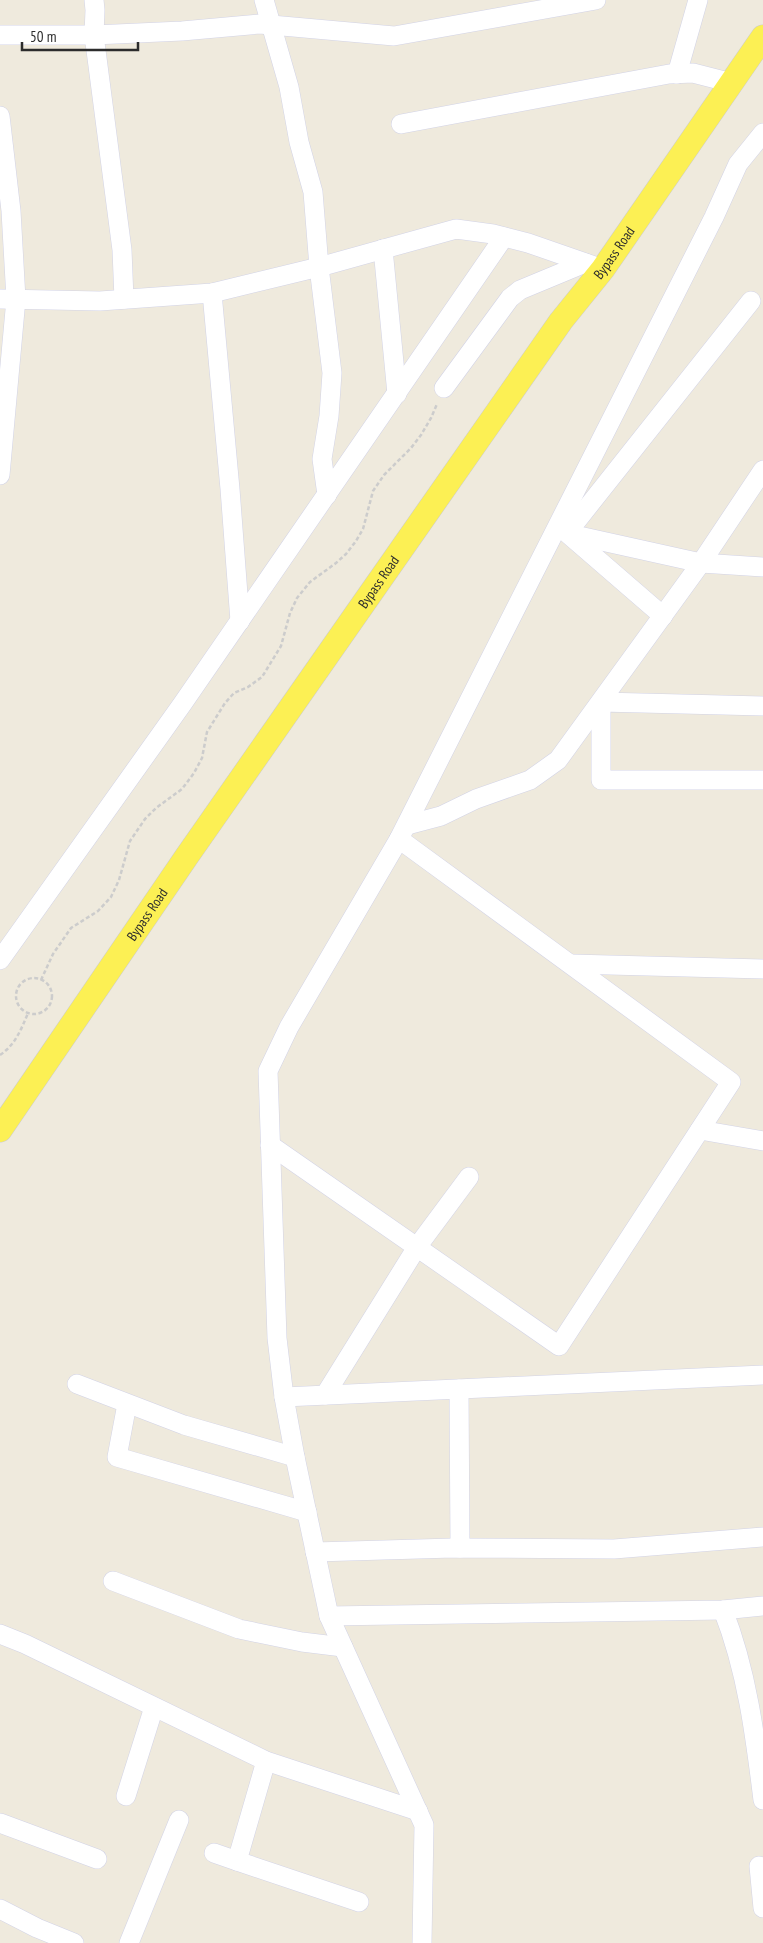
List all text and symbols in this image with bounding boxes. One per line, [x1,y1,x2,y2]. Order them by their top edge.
scale bar [22,20,139,52]
text: 50 m [30,27,56,46]
street label: Bypass Road [590,223,639,283]
street label: Bypass Road [354,552,403,612]
street label: Bypass Road [123,885,171,944]

